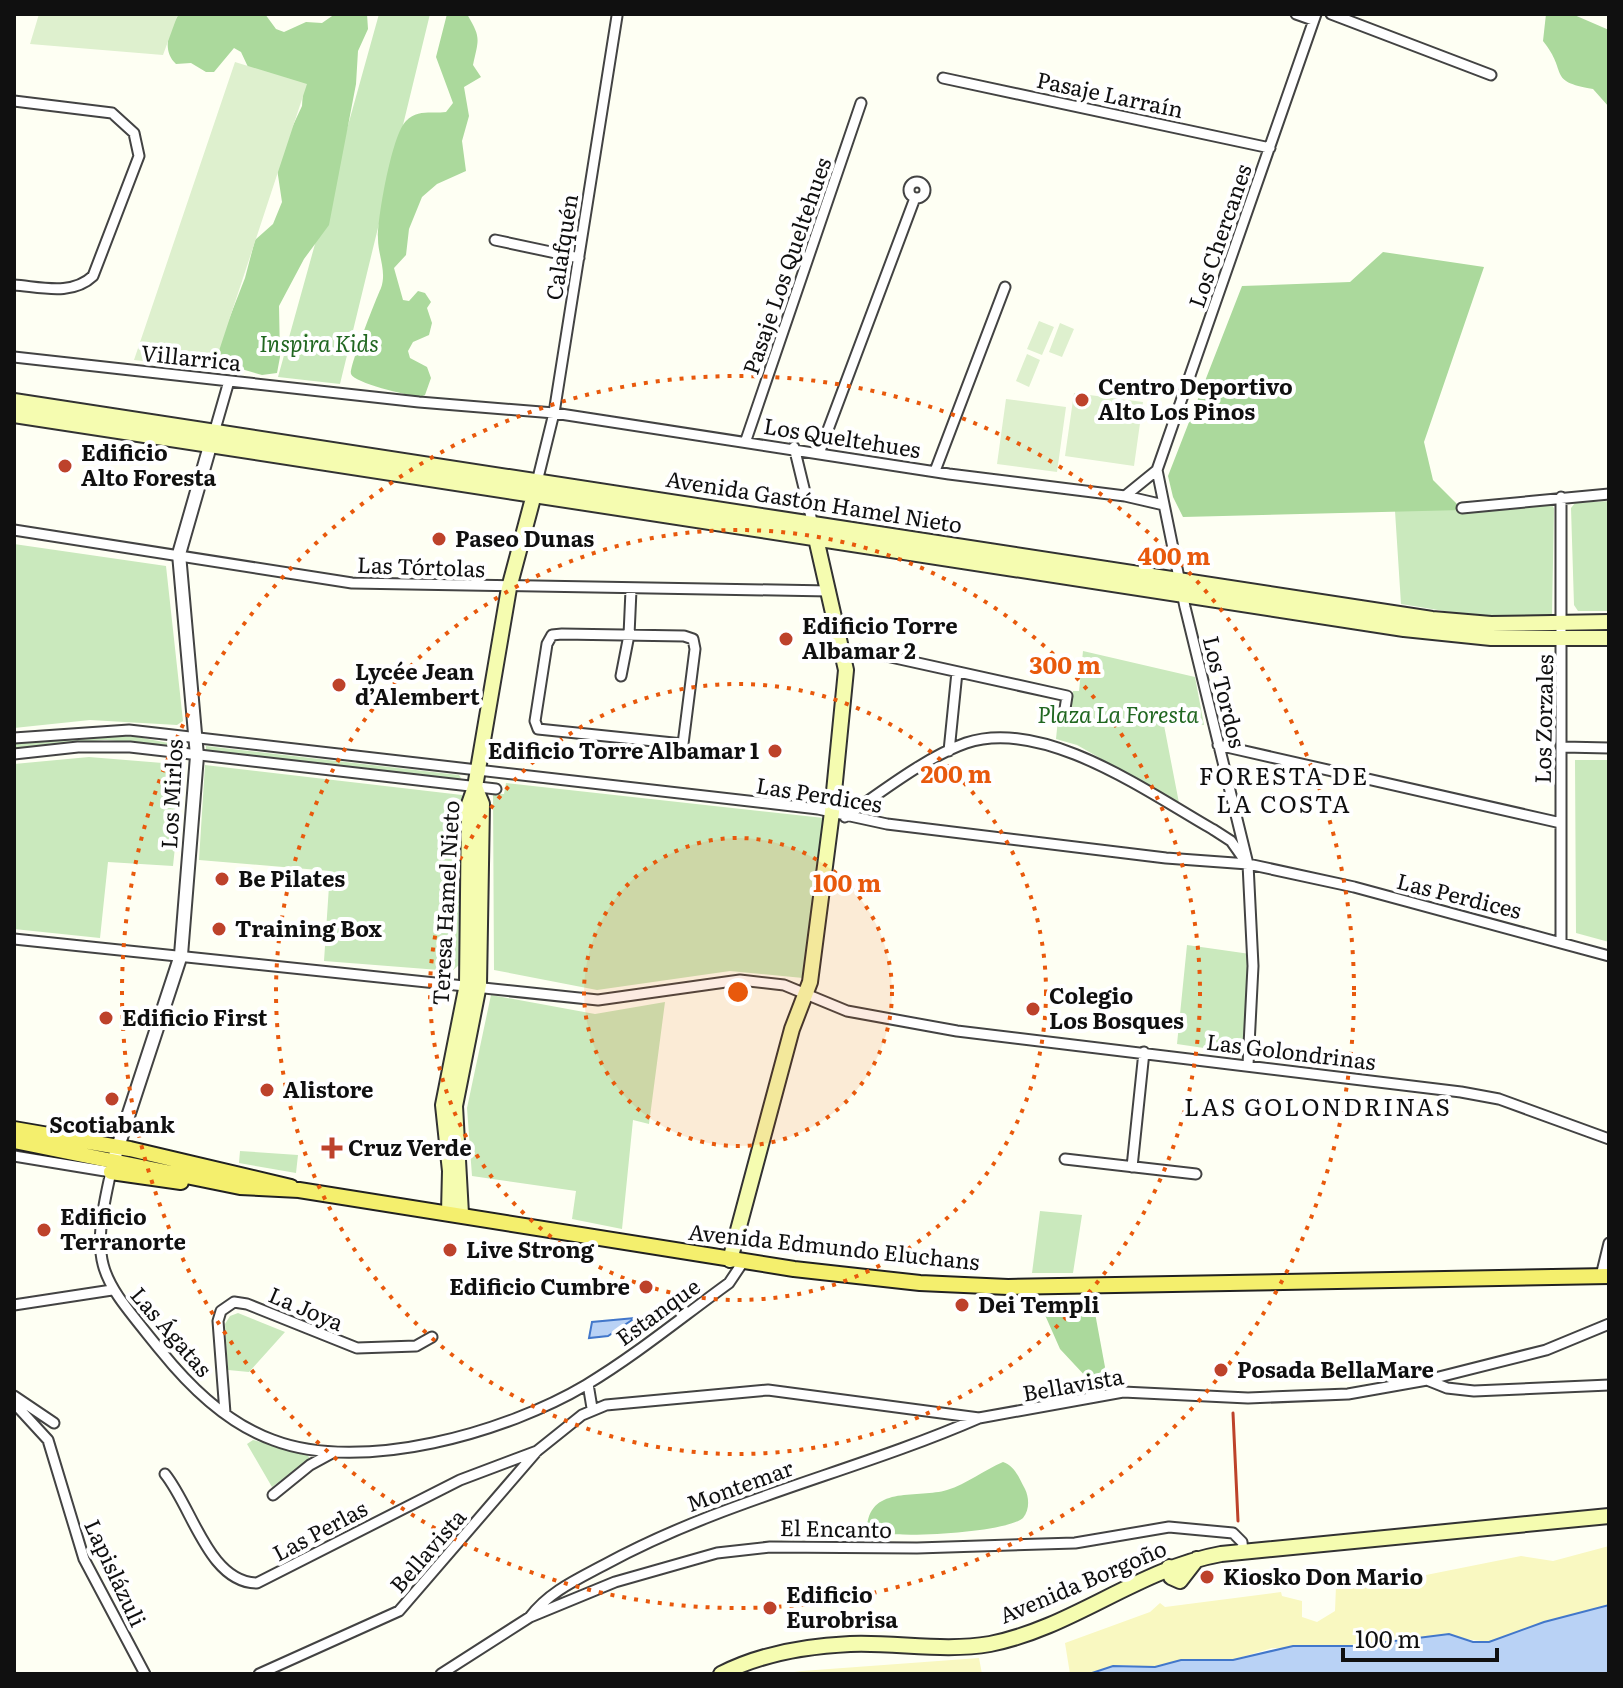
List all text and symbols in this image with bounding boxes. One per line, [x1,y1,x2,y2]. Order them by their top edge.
street label: Pasaje Larraín [1034,62,1187,125]
street label: Pasaje Los Queltehues [733,152,838,379]
street label: Los Chercanes [1179,159,1259,312]
street label: Calafquén [536,191,585,302]
park label: Inspira Kids [259,326,379,359]
street label: Villarrica [139,335,243,378]
place label: Centro Deportivo Alto Los Pinos [1098,369,1293,427]
marker: Centro Deportivo Alto Los Pinos [1073,391,1091,409]
street label: Los Queltehues [761,408,923,465]
place label: Edificio Alto Foresta [81,435,217,493]
marker: Edificio Alto Foresta [56,457,74,475]
street label: Avenida Gastón Hamel Nieto [664,461,965,540]
place label: Paseo Dunas [455,521,594,554]
marker: Paseo Dunas [430,530,448,548]
text: 400 m [1138,537,1210,572]
street label: Las Tórtolas [356,547,486,584]
place label: Edificio Torre Albamar 2 [802,608,958,666]
marker: Edificio Torre Albamar 2 [777,630,795,648]
street label: Los Tordos [1196,632,1255,751]
text: 300 m [1029,646,1101,681]
place label: Lycée Jean d’Alembert [355,654,480,712]
street label: Los Zorzales [1525,654,1560,784]
marker: Lycée Jean d’Alembert [330,676,348,694]
park label: Plaza La Foresta [1037,697,1199,730]
place label: Edificio Torre Albamar 1 [488,733,759,766]
street label: Los Mirlos [151,738,190,850]
marker: Edificio Torre Albamar 1 [766,742,784,760]
text: 200 m [920,755,992,790]
district label: FORESTA DE LA COSTA [1199,757,1369,820]
street label: Las Perdices [754,767,885,820]
street label: Teresa Hamel Nieto [423,800,466,1006]
place label: Be Pilates [238,861,345,894]
street label: Las Perdices [1394,863,1525,926]
text: 100 m [813,864,881,899]
marker: Be Pilates [213,870,231,888]
place label: Training Box [235,911,383,944]
marker: Training Box [210,920,228,938]
centre of rings [724,978,752,1006]
place label: Colegio Los Bosques [1049,978,1184,1036]
place label: Edificio First [122,1000,268,1033]
marker: Colegio Los Bosques [1024,1000,1042,1018]
marker: Edificio First [97,1009,115,1027]
street label: Las Golondrinas [1205,1024,1378,1077]
place label: Alistore [283,1072,374,1105]
marker: Alistore [258,1081,276,1099]
district label: LAS GOLONDRINAS [1184,1088,1452,1123]
marker: Scotiabank [103,1090,121,1108]
place label: Scotiabank [49,1107,175,1140]
place label: Cruz Verde [348,1130,472,1163]
marker: Cruz Verde [323,1139,341,1157]
place label: Edificio Terranorte [60,1199,186,1257]
street label: Avenida Edmundo Eluchans [687,1214,982,1277]
marker: Edificio Terranorte [35,1221,53,1239]
place label: Live Strong [466,1232,595,1265]
marker: Live Strong [441,1241,459,1259]
place label: Edificio Cumbre [449,1269,630,1302]
street label: Estanque [608,1269,706,1353]
street label: La Joya [264,1277,349,1338]
marker: Edificio Cumbre [637,1278,655,1296]
street label: Las Ágatas [124,1279,221,1383]
place label: Dei Templi [978,1287,1099,1320]
marker: Dei Templi [953,1296,971,1314]
place label: Posada BellaMare [1237,1352,1434,1385]
street label: Bellavista [1020,1358,1126,1409]
marker: Posada BellaMare [1212,1361,1230,1379]
street label: Montemar [681,1450,798,1519]
street label: Las Perlas [266,1491,373,1569]
street label: Bellavista [381,1501,473,1599]
street label: El Encanto [780,1510,892,1545]
street label: Lapislázuli [77,1513,156,1631]
street label: Avenida Borgoño [994,1530,1171,1631]
place label: Kiosko Don Mario [1223,1559,1423,1592]
marker: Kiosko Don Mario [1198,1568,1216,1586]
place label: Edificio Eurobrisa [786,1577,898,1635]
marker: Edificio Eurobrisa [761,1599,779,1617]
scale bar [1343,1612,1497,1662]
text: 100 m [1355,1620,1421,1655]

